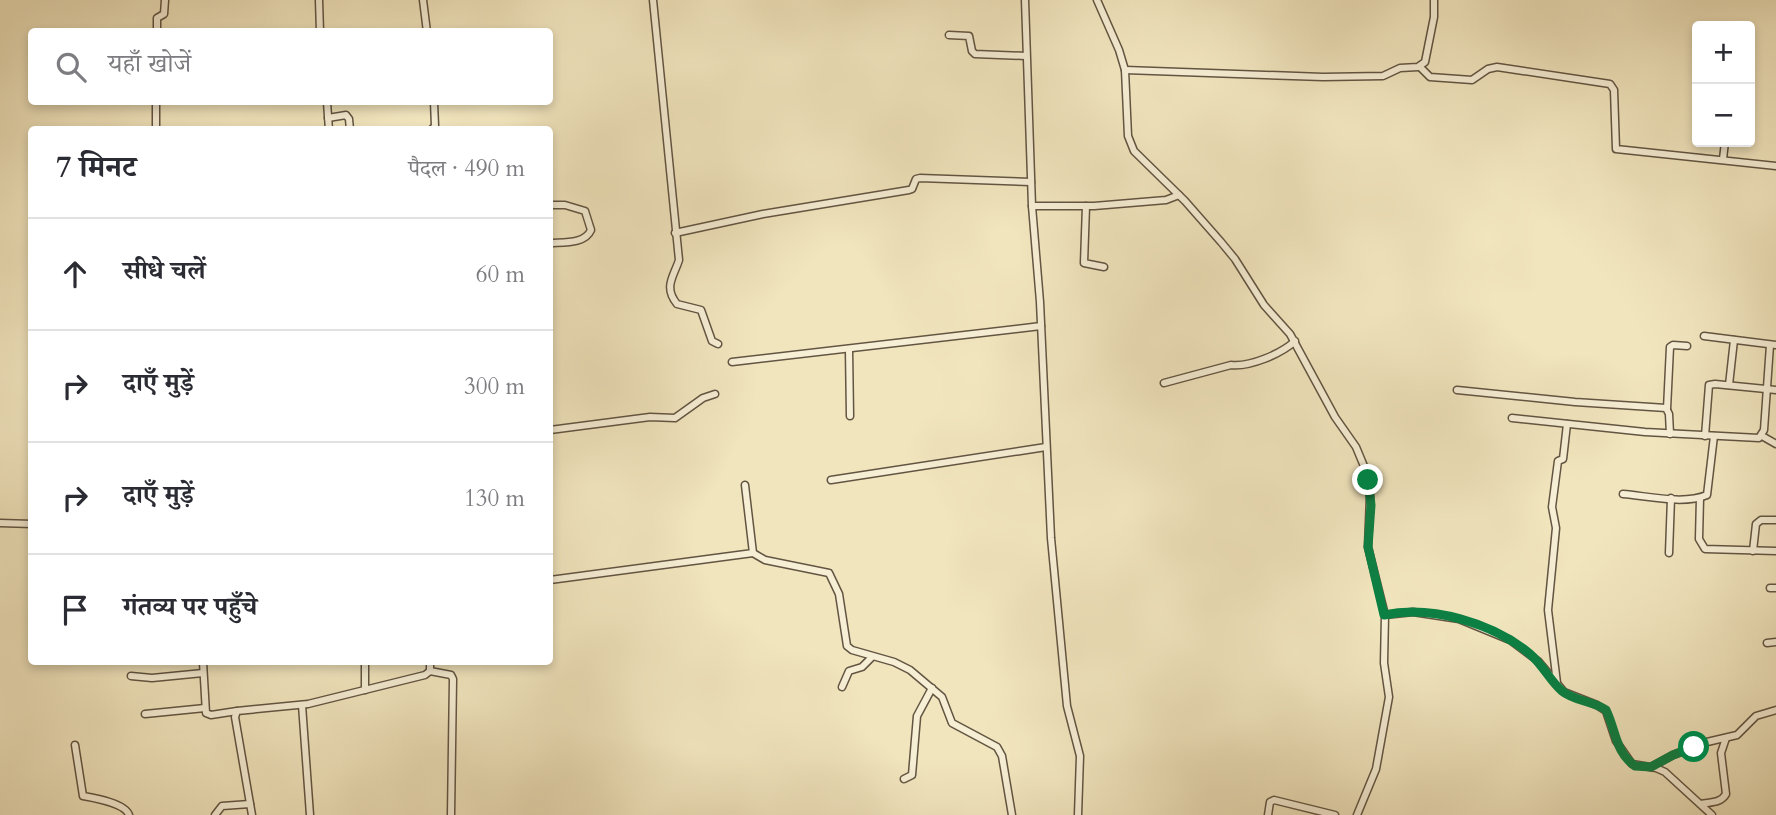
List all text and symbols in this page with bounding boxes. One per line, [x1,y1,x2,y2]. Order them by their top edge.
map controls [1692,21,1755,147]
button: + [1692,21,1755,84]
search box [28,28,553,105]
text: यहाँ खोजें [108,46,191,81]
icon: search [52,48,90,86]
button: − [1692,84,1755,147]
text: 7 मिनट [56,147,136,188]
text: पैदल · 490 m [408,153,525,184]
text: सीधे चलें [123,253,205,288]
icon: ahead [56,255,94,293]
text: 60 m [476,259,525,290]
text: दाएँ मुड़ें [123,365,194,400]
icon: right [56,367,94,405]
text: 300 m [464,371,525,402]
route end [1352,464,1383,495]
text: दाएँ मुड़ें [123,477,194,512]
icon: right [56,479,94,517]
text: 130 m [464,483,525,514]
text: गंतव्य पर पहुँचे [123,589,257,624]
icon: arrive [56,591,94,629]
route start [1678,731,1709,762]

